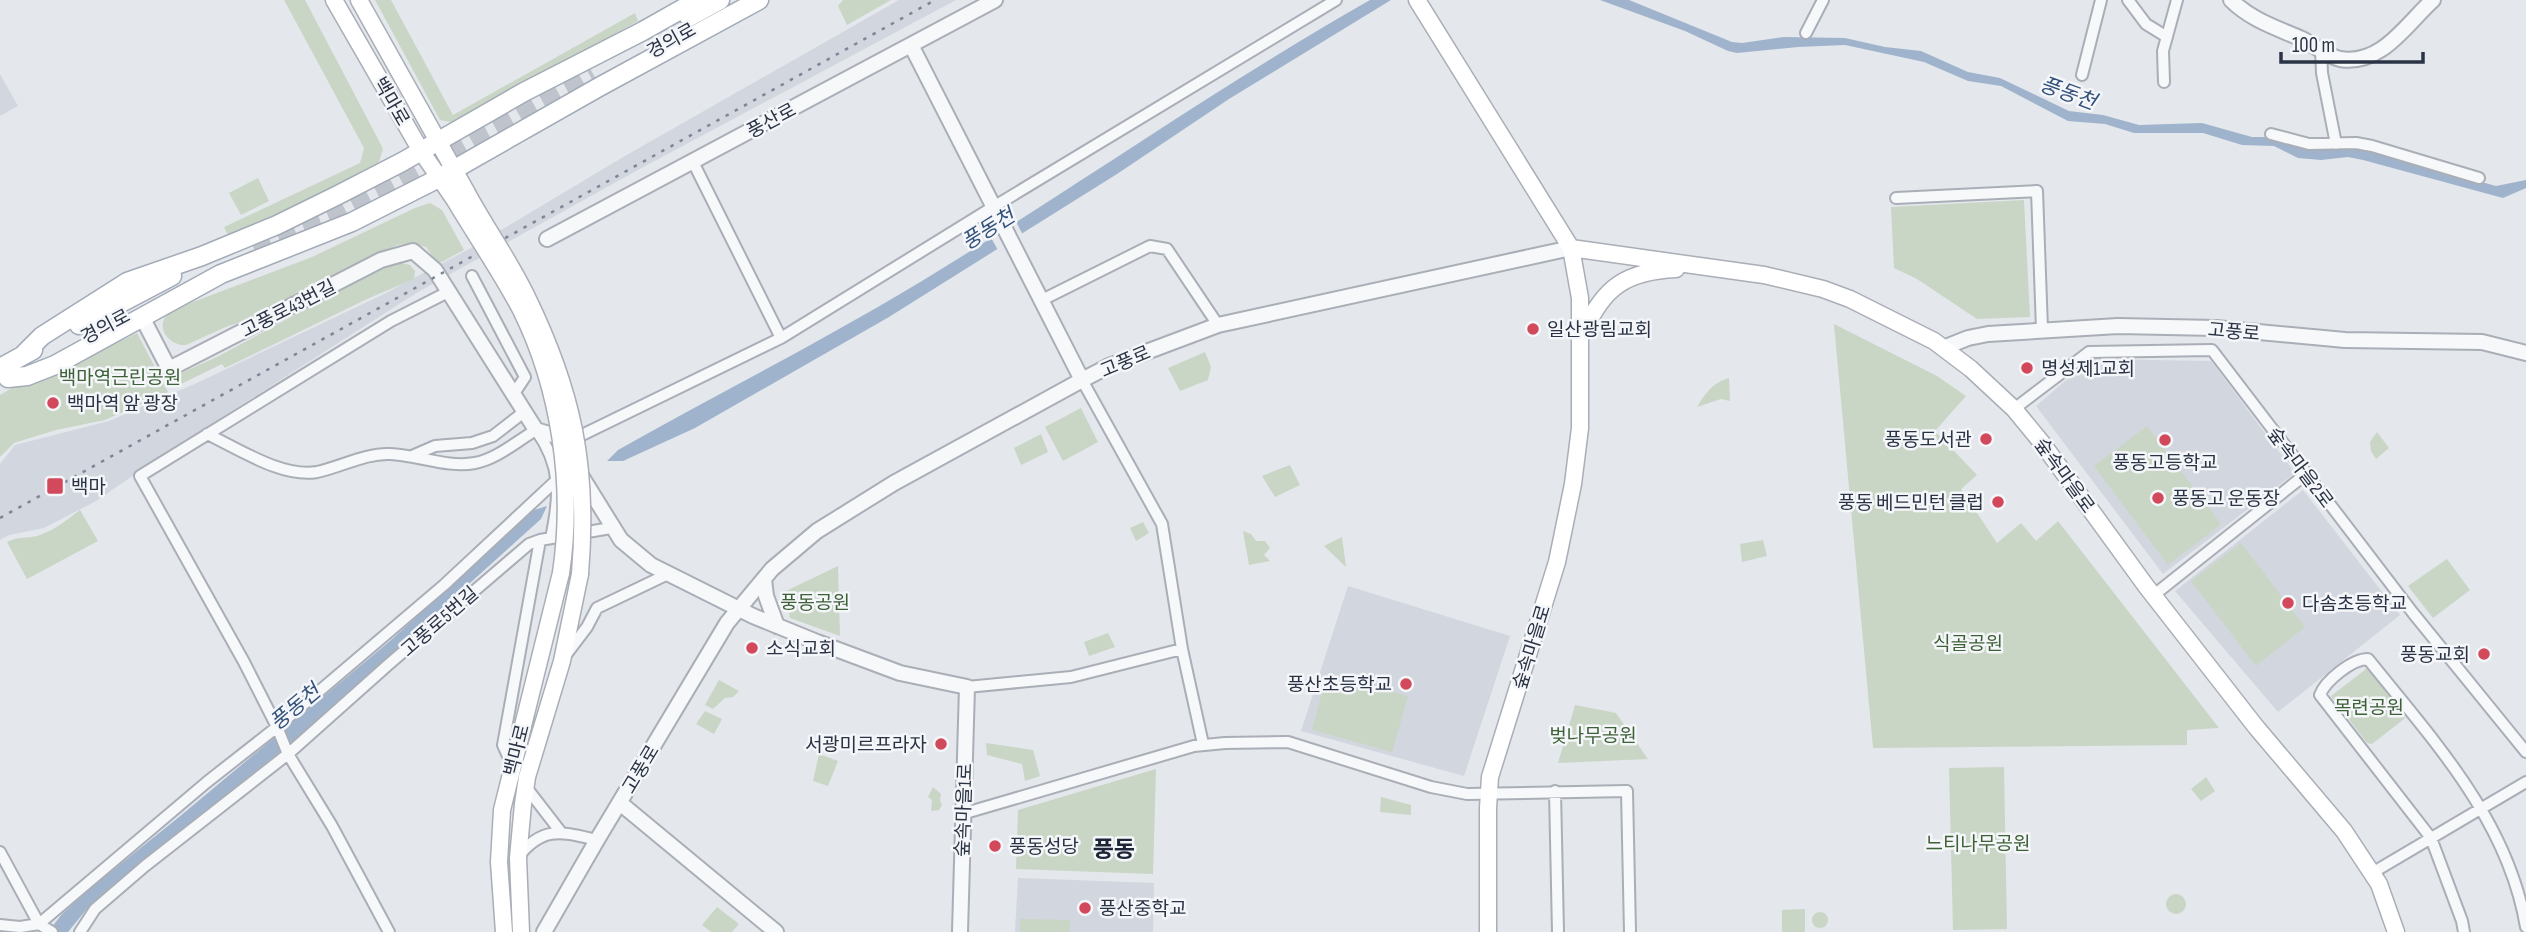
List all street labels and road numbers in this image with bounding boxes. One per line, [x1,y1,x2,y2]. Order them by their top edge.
street label: 경의로 [643,19,700,64]
street label: 백마로 [368,73,414,130]
street label: 풍산로 [743,99,800,144]
street label: 고풍로43번길 [237,276,340,343]
street label: 경의로 [77,305,134,350]
street label: 고풍로 [2207,319,2261,346]
street label: 고풍로 [1097,342,1154,383]
street label: 숲속마을2로 [2262,423,2338,513]
street label: 숲속마을로 [2029,434,2099,518]
street label: 고풍로5번길 [397,582,483,662]
street label: 숲속마을로 [1509,602,1556,693]
street label: 백마로 [500,722,535,779]
street label: 고풍로 [618,741,665,798]
street label: 숲속마을1로 [951,763,978,857]

